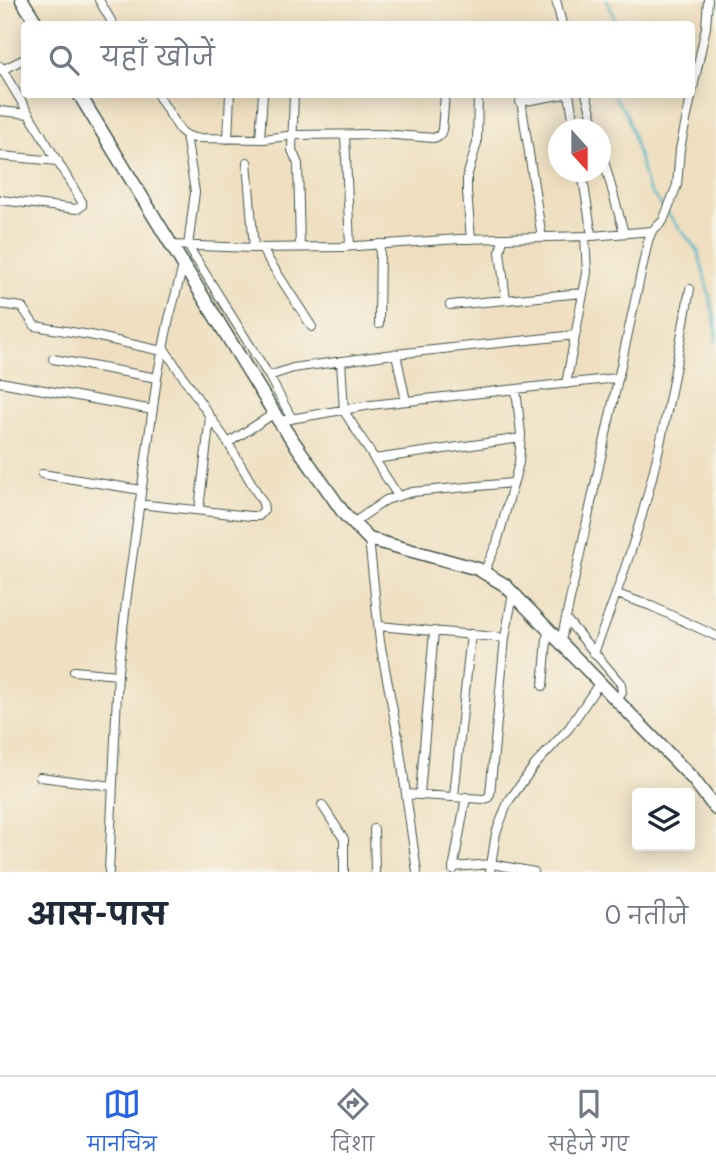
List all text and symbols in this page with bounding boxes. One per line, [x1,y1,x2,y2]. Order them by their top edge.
search box [21,21,695,98]
text: यहाँ खोजें [101,36,215,75]
icon: search [45,41,83,79]
north arrow [548,119,611,182]
map controls [632,788,695,851]
button: layers [632,788,695,851]
text: आस-पास [28,890,167,935]
text: 0 नतीजे [604,897,688,932]
tab: मानचित्र [87,1085,157,1165]
tab: दिशा [331,1085,374,1165]
tab: सहेजे गए [549,1085,629,1165]

